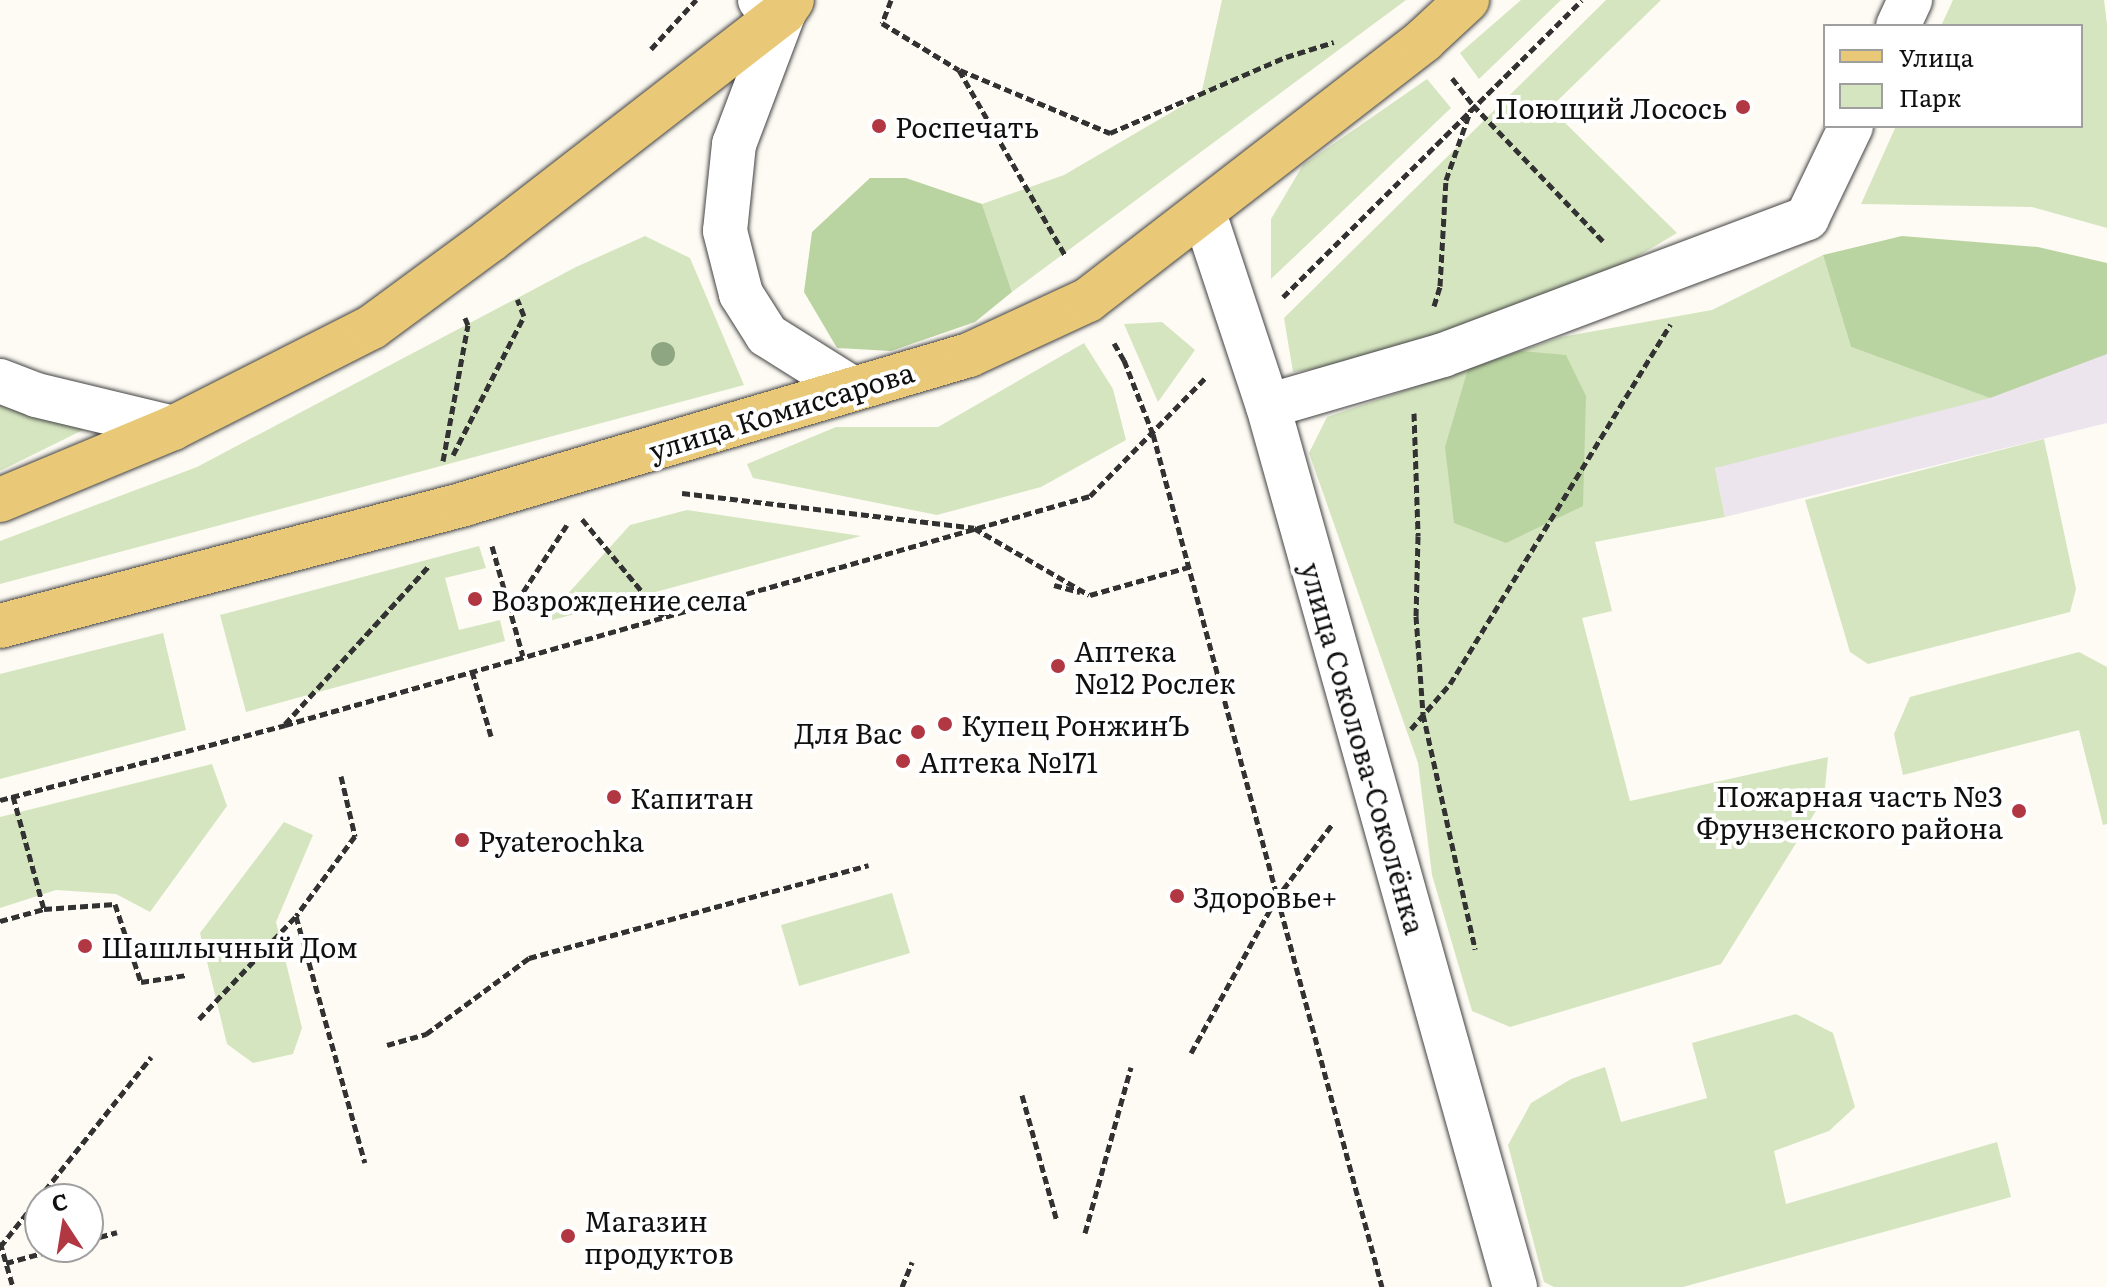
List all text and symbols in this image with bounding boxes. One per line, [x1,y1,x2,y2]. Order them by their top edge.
legend [1823,24,2083,128]
text: Улица [1899,39,1974,74]
text: Парк [1899,79,1961,114]
place label: Поющий Лосось [1495,90,1727,124]
marker: Поющий Лосось [1734,98,1752,116]
place label: Роспечать [895,109,1039,143]
marker: Роспечать [870,117,888,135]
street label: улица Комиссарова [644,354,918,466]
street label: улица Соколова-Соколёнка [1295,558,1433,938]
place label: Возрождение села [491,582,747,616]
marker: Возрождение села [466,590,484,608]
place label: Аптека №12 Рослек [1074,633,1236,699]
marker: Аптека №12 Рослек [1049,657,1067,675]
place label: Купец РонжинЪ [961,707,1190,741]
place label: Для Вас [795,715,902,749]
marker: Купец РонжинЪ [936,715,954,733]
marker: Для Вас [909,723,927,741]
place label: Аптека №171 [919,744,1098,778]
marker: Аптека №171 [894,752,912,770]
place label: Пожарная часть №3 Фрунзенского района [1696,778,2003,844]
place label: Капитан [630,780,754,814]
marker: Капитан [605,788,623,806]
marker: Пожарная часть №3 Фрунзенского района [2010,802,2028,820]
place label: Pyaterochka [478,823,644,857]
marker: Pyaterochka [453,831,471,849]
place label: Здоровье+ [1193,879,1338,913]
marker: Здоровье+ [1168,887,1186,905]
place label: Шашлычный Дом [101,929,358,963]
marker: Шашлычный Дом [76,937,94,955]
north arrow [24,1183,104,1263]
text: С [48,1183,70,1219]
place label: Магазин продуктов [584,1203,734,1269]
marker: Магазин продуктов [559,1227,577,1245]

